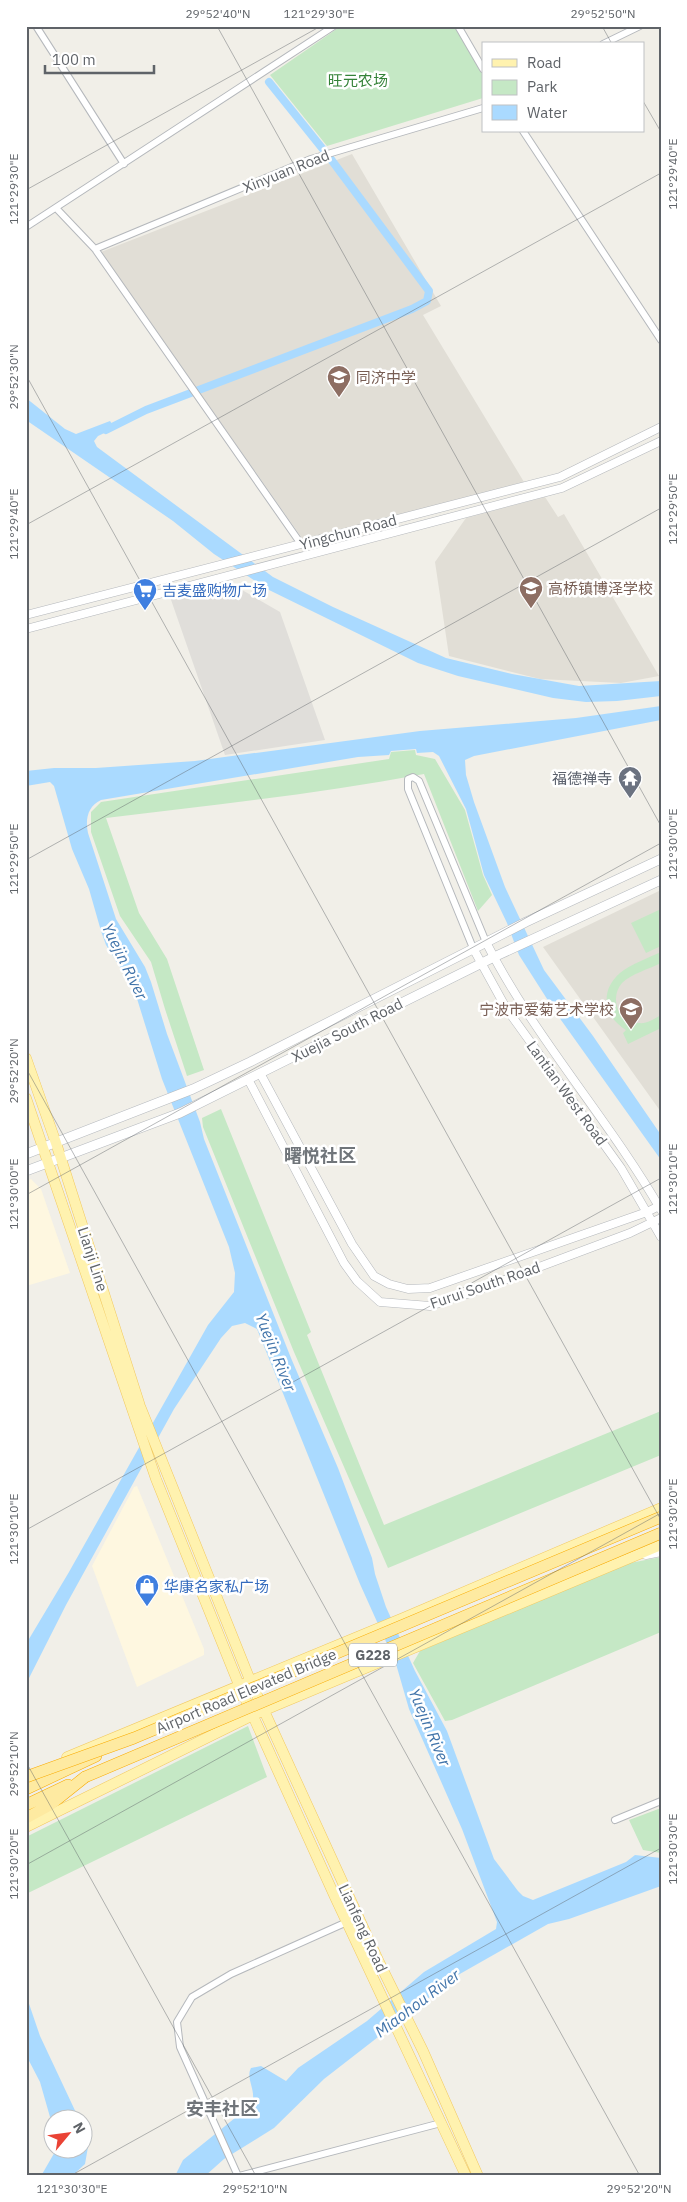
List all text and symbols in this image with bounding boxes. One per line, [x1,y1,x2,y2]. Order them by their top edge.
text: 29°52'40"N [185,6,251,21]
text: 121°29'30"E [284,6,354,21]
text: 29°52'50"N [570,6,636,21]
scale bar [45,42,154,74]
legend [482,42,644,132]
text: 100 m [52,50,96,69]
text: Road [527,53,562,72]
park label: 旺元农场 [328,71,388,90]
text: Park [527,77,557,96]
text: Water [527,103,568,122]
text: 121°29'40"E [665,139,680,209]
street label: Xinyuan Road [240,145,332,197]
text: 121°29'30"E [6,154,21,224]
text: 29°52'30"N [6,344,21,410]
school or university icon: 同济中学 [326,364,352,398]
place label: 同济中学 [356,368,416,387]
text: 121°29'50"E [665,474,680,544]
text: 121°29'40"E [6,489,21,559]
street label: Yingchun Road [297,510,399,554]
school or university icon: 高桥镇博泽学校 [518,575,544,609]
supermarket icon: 吉麦盛购物广场 [132,577,158,611]
place label: 高桥镇博泽学校 [548,579,653,598]
place label: 吉麦盛购物广场 [162,581,267,600]
temple icon: 福德禅寺 [617,765,643,799]
place label: 福德禅寺 [552,769,612,788]
text: 121°30'00"E [665,809,680,879]
text: 121°29'50"E [6,824,21,894]
water label: Yuejin River [98,919,153,1004]
street label: Xuejia South Road [288,994,406,1066]
school or university icon: 宁波市爱菊艺术学校 [618,996,644,1030]
place label: 宁波市爱菊艺术学校 [479,1000,614,1019]
street label: Lantian West Road [523,1037,611,1149]
text: 29°52'20"N [6,1038,21,1104]
district label: 曙悦社区 [284,1144,356,1167]
text: 121°30'10"E [665,1144,680,1214]
text: 121°30'00"E [6,1159,21,1229]
street label: Lianji Line [74,1224,112,1294]
street label: Furui South Road [427,1257,543,1313]
water label: Yuejin River [251,1310,301,1395]
text: 121°30'20"E [665,1479,680,1549]
text: 121°30'10"E [6,1494,21,1564]
shop icon: 华康名家私广场 [134,1573,160,1607]
place label: 华康名家私广场 [164,1577,269,1596]
street label: Airport Road Elevated Bridge [153,1644,339,1738]
road number: G228 [349,1644,397,1666]
water label: Yuejin River [405,1685,456,1770]
text: 29°52'10"N [6,1731,21,1797]
text: 121°30'30"E [665,1814,680,1884]
text: 121°30'20"E [6,1829,21,1899]
street label: Lianfeng Road [334,1881,392,1975]
water label: Miaohou River [371,1964,464,2041]
district label: 安丰社区 [186,2097,258,2120]
north arrow [42,2110,92,2160]
text: N [69,2119,90,2136]
text: 121°30'30"E [37,2181,107,2196]
text: 29°52'10"N [222,2181,288,2196]
text: 29°52'20"N [606,2181,672,2196]

